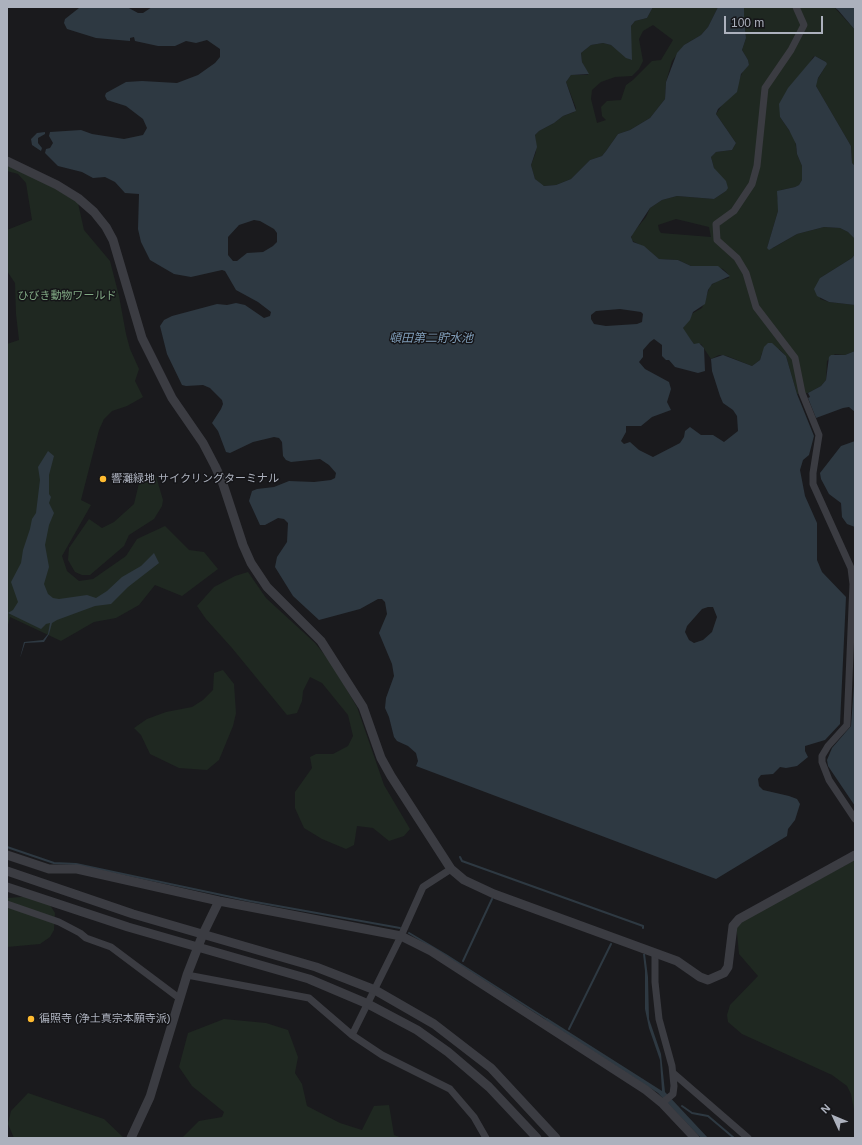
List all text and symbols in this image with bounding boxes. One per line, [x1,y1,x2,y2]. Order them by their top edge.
scale bar [726,8,825,34]
text: 100 m [731,16,764,30]
park label: ひびき動物ワールド [18,289,116,303]
water label: 頓田第二貯水池 [389,332,473,346]
place label: 響灘緑地 サイクリングターミナル [111,472,279,486]
marker: 響灘緑地 サイクリングターミナル [98,474,108,484]
place label: 徧照寺 (浄土真宗本願寺派) [39,1012,170,1026]
marker: 徧照寺 (浄土真宗本願寺派) [26,1014,36,1024]
north arrow [814,1097,854,1137]
text: N [818,1102,832,1116]

